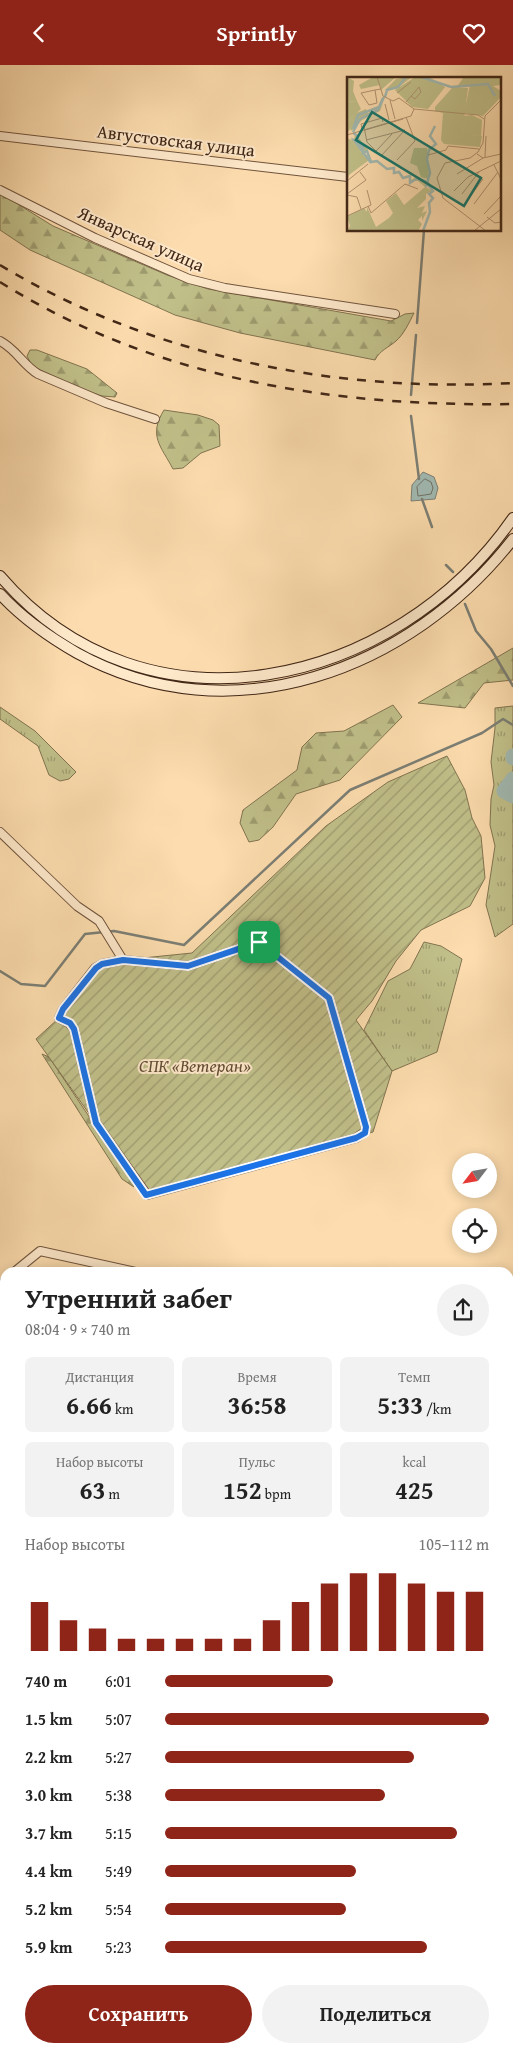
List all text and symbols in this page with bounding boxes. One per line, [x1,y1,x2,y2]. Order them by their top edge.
text: Sprintly [216,17,297,49]
icon: back [25,19,53,47]
icon: heart [460,19,488,47]
inset map [347,77,500,231]
street label: Августовская улица [96,117,257,164]
street label: Январская улица [73,198,209,279]
pin [238,921,280,963]
icon: arrive [245,928,273,956]
park label: СПК «Ветеран» [139,1052,251,1079]
north arrow [452,1153,498,1197]
map controls [452,1153,497,1253]
button: locate [452,1208,497,1253]
text: Утренний забег [25,1277,232,1318]
button: share [437,1284,489,1336]
text: 08:04 · 9 × 740 m [25,1317,130,1341]
text: Дистанция [65,1367,134,1387]
text: Время [237,1367,277,1387]
text: Темп [398,1367,430,1387]
text: 6.66 [66,1387,112,1423]
text: 36:58 [228,1387,286,1423]
text: 5:33 [377,1387,423,1423]
text: km [112,1399,133,1419]
text: /km [423,1399,451,1419]
text: Набор высоты [56,1452,143,1472]
text: Пульс [239,1452,275,1472]
text: kcal [402,1452,426,1472]
text: 63 [79,1472,105,1508]
text: 152 [223,1472,262,1508]
text: 425 [395,1472,434,1508]
text: m [105,1484,120,1504]
text: bpm [262,1484,291,1504]
text: Набор высоты [25,1532,125,1556]
text: 105–112 m [419,1532,489,1556]
text: 740 m [25,1669,67,1693]
text: 6:01 [105,1669,132,1693]
text: 1.5 km [25,1707,72,1731]
text: 5:07 [105,1707,132,1731]
text: 2.2 km [25,1745,72,1769]
text: 5:27 [105,1745,132,1769]
text: 3.0 km [25,1783,72,1807]
text: 5:38 [105,1783,132,1807]
text: 3.7 km [25,1821,72,1845]
text: 5:15 [105,1821,132,1845]
text: 4.4 km [25,1859,72,1883]
text: 5:49 [105,1859,132,1883]
text: 5.2 km [25,1897,72,1921]
text: 5:54 [105,1897,132,1921]
text: 5.9 km [25,1935,72,1959]
text: 5:23 [105,1935,132,1959]
button: Сохранить [25,1985,252,2043]
button: Поделиться [262,1985,489,2043]

